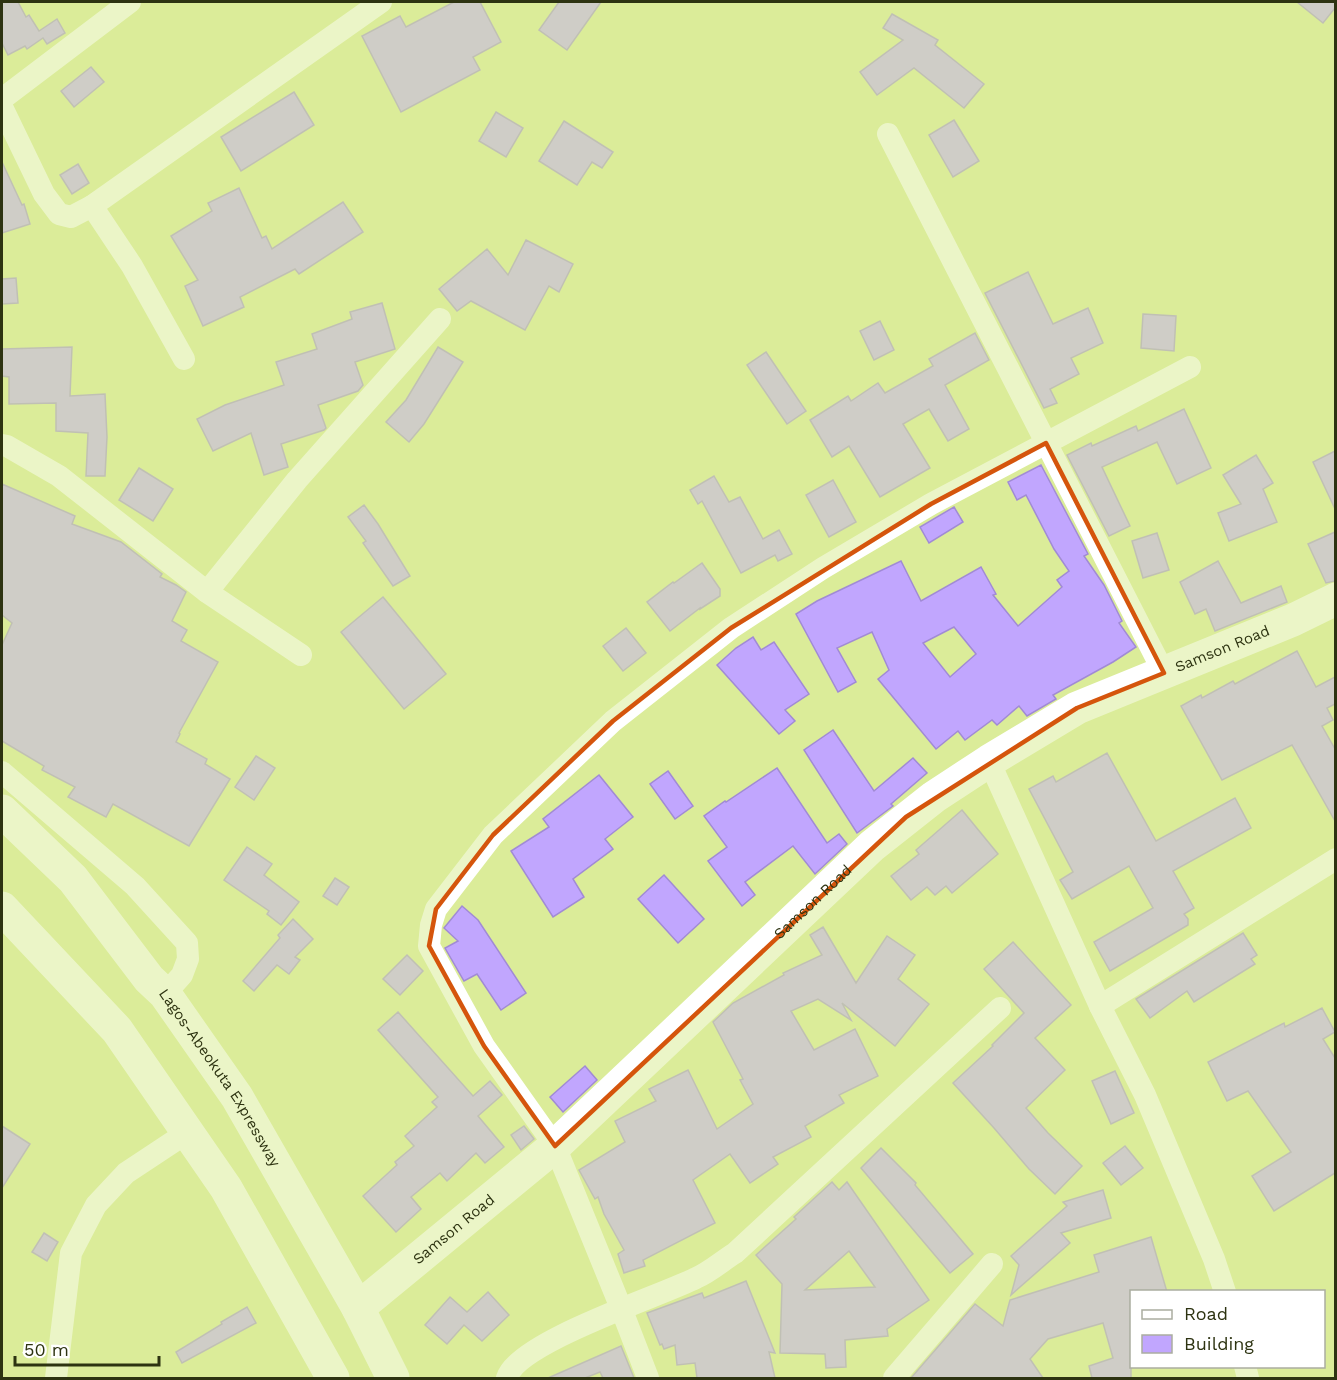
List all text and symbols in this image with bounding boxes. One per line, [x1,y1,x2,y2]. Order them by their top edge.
street label: Samson Road [1173,622,1272,676]
street label: Samson Road [770,861,855,943]
street label: Lagos-Abeokuta Expressway [155,985,284,1170]
street label: Samson Road [409,1190,498,1268]
legend [1130,1290,1325,1368]
text: Road [1184,1303,1228,1324]
scale bar [15,1329,159,1367]
text: Building [1184,1333,1254,1354]
text: 50 m [24,1339,69,1360]

